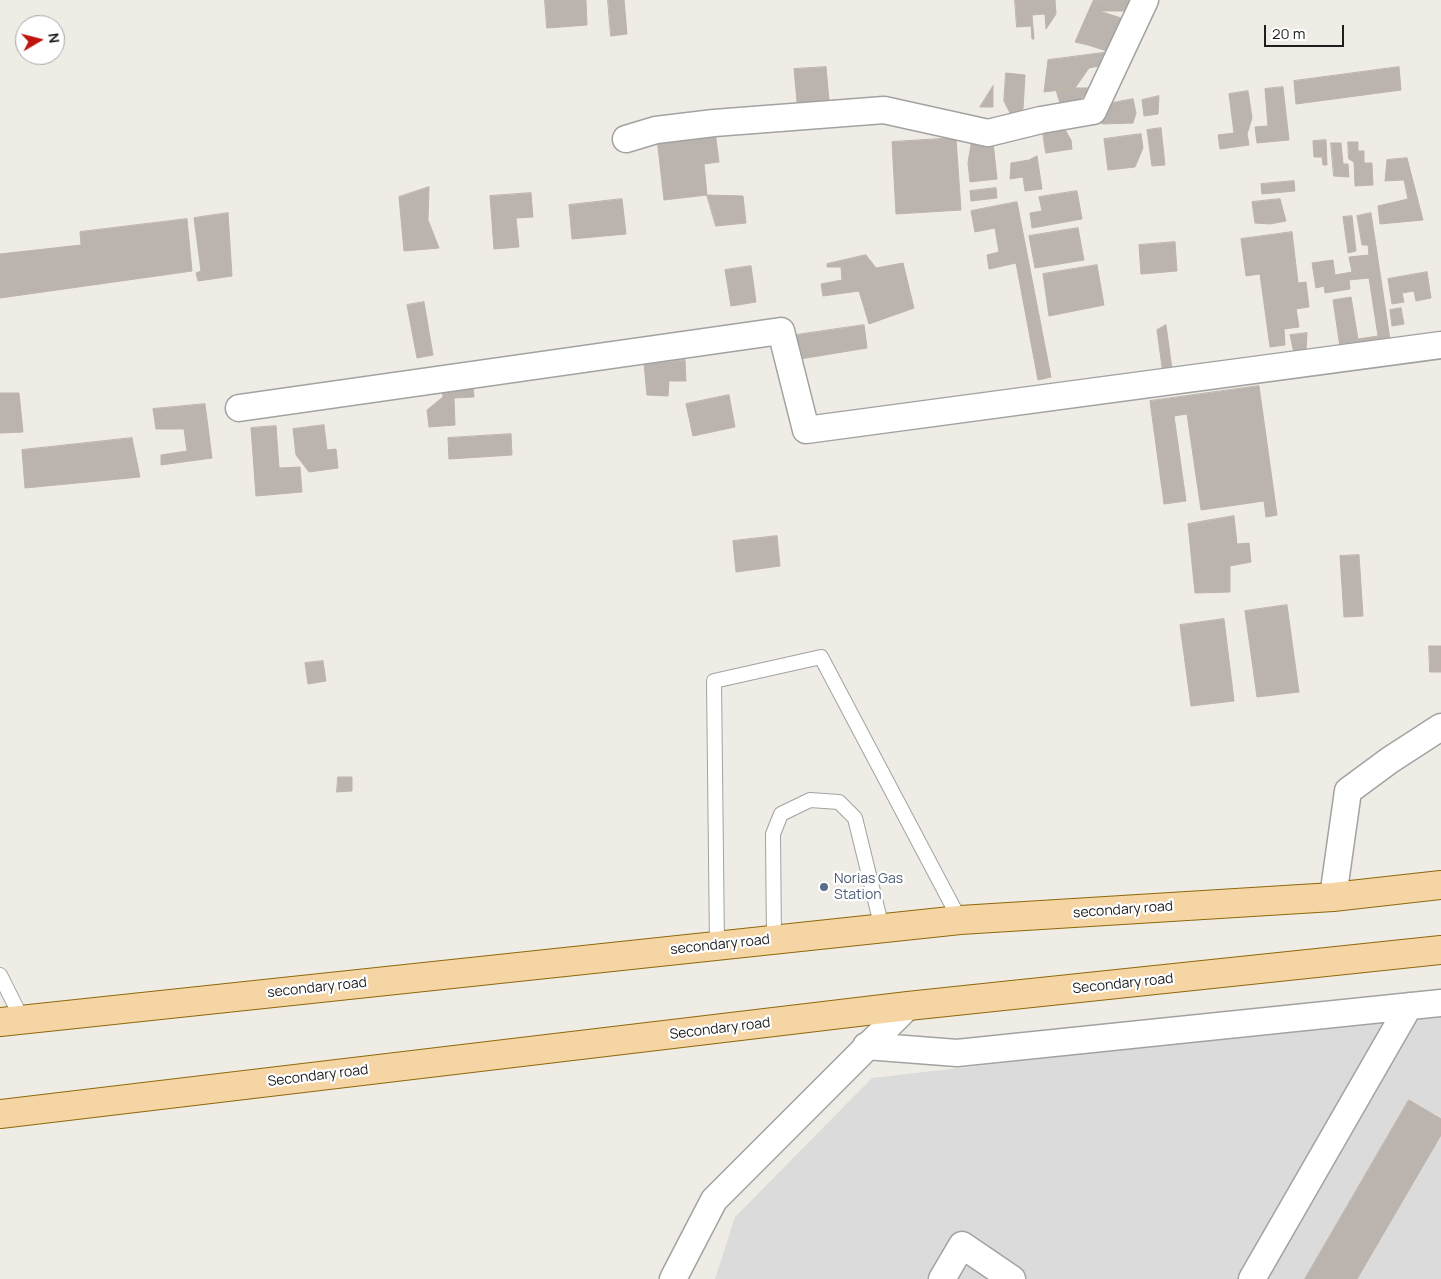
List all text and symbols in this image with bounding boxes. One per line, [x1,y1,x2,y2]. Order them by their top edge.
north arrow [15,15,65,65]
scale bar [1266,15,1346,47]
text: 20 m [1272,23,1305,44]
text: N [44,32,64,44]
place label: Norias Gas Station [834,871,903,904]
marker: Norias Gas Station [818,881,830,893]
street label: secondary road [1072,898,1174,922]
street label: secondary road [669,931,771,959]
street label: Secondary road [1072,970,1174,998]
street label: secondary road [266,974,368,1002]
street label: Secondary road [669,1014,771,1044]
street label: Secondary road [267,1061,369,1091]

